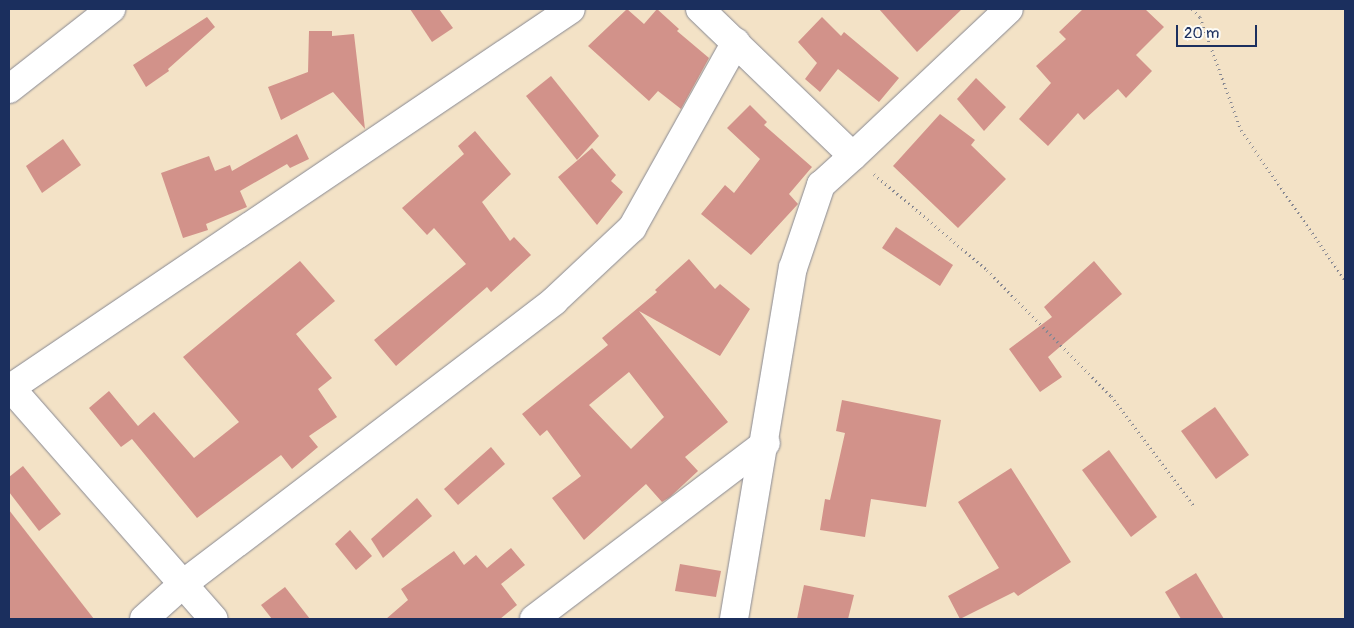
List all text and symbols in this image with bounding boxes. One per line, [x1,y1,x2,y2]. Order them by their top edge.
scale bar [1179,15,1260,47]
text: 20 m [1184,24,1219,43]

